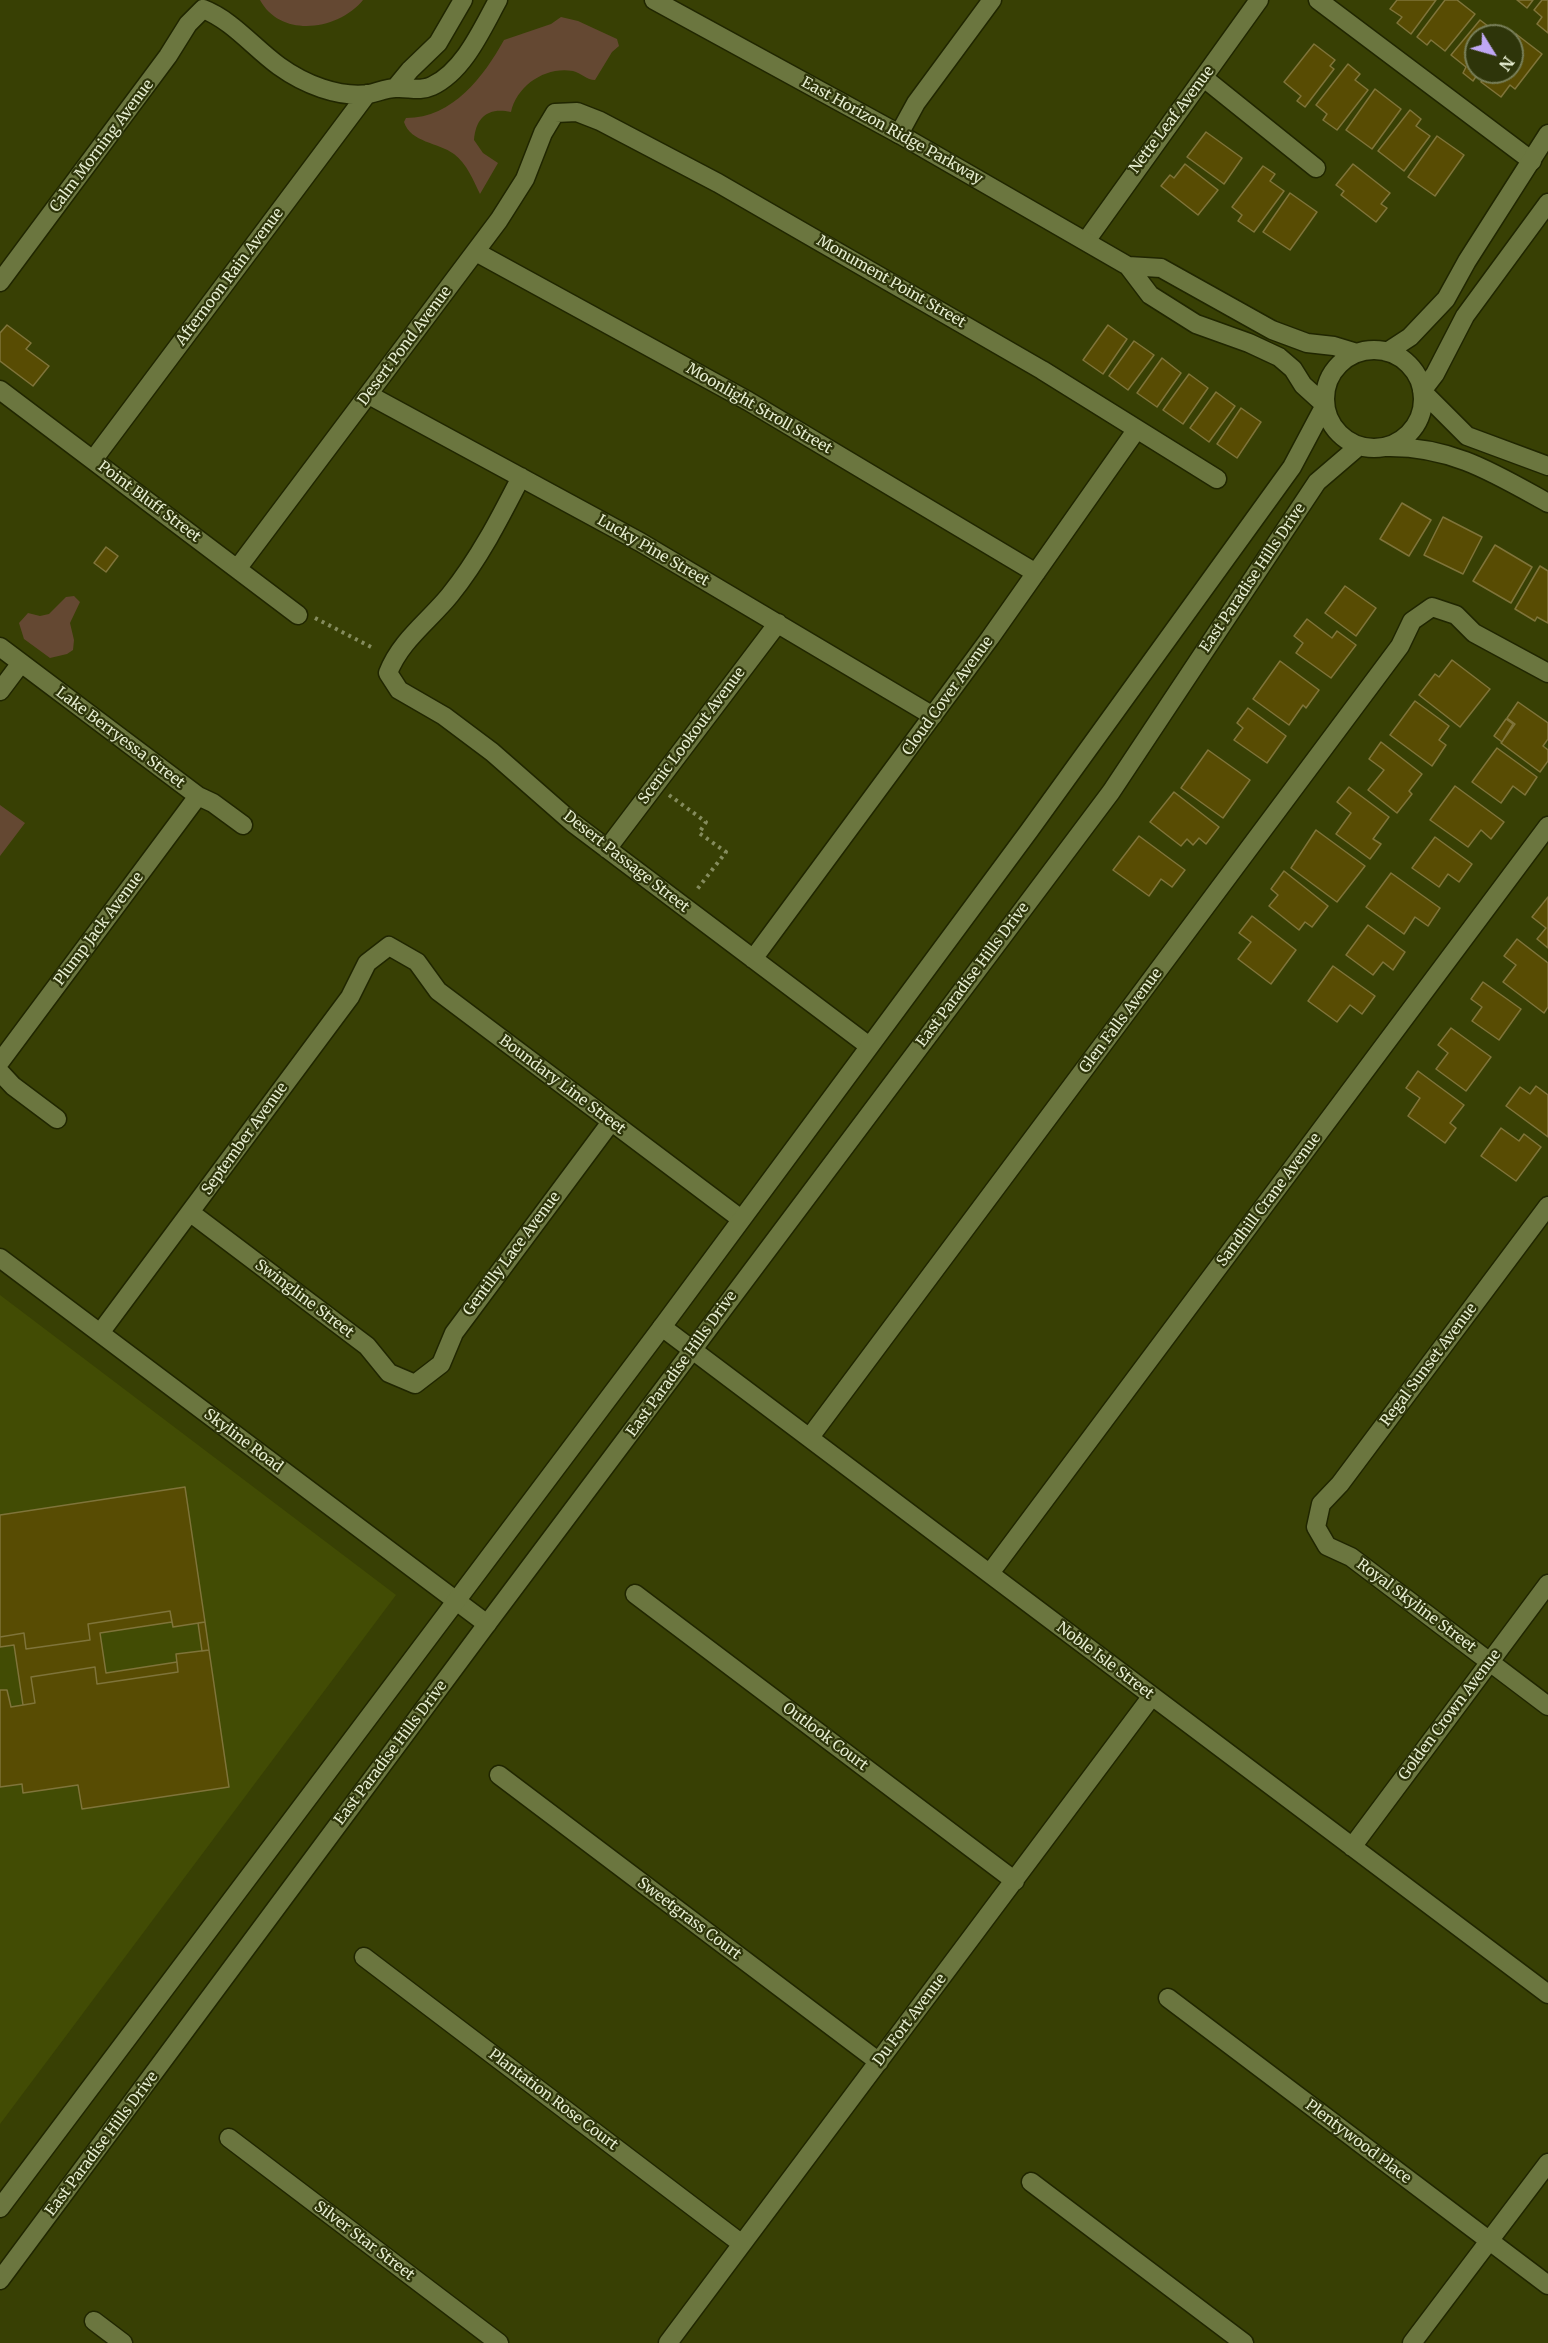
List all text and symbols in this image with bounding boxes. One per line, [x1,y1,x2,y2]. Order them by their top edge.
north arrow [1464,24,1524,84]
text: N [1495,53,1519,75]
street label: Nette Leaf Avenue [1126,63,1218,177]
street label: East Horizon Ridge Parkway [798,74,986,188]
street label: Calm Morning Avenue [46,76,158,216]
street label: Afternoon Rain Avenue [172,205,288,349]
street label: Monument Point Street [813,232,969,332]
street label: Desert Pond Avenue [354,283,456,409]
street label: Moonlight Stroll Street [683,360,835,458]
street label: Point Bluff Street [94,458,204,546]
street label: East Paradise Hills Drive [1196,500,1310,656]
street label: Lucky Pine Street [594,512,712,590]
street label: Cloud Cover Avenue [899,633,997,759]
street label: Scenic Lookout Avenue [635,664,749,808]
street label: Lake Berryessa Street [52,684,188,792]
street label: Desert Passage Street [560,807,692,917]
street label: Plump Jack Avenue [51,869,147,989]
street label: East Paradise Hills Drive [913,899,1033,1051]
street label: Glen Falls Avenue [1076,965,1166,1077]
street label: Boundary Line Street [495,1032,629,1138]
street label: September Avenue [198,1079,292,1199]
street label: Sandhill Crane Avenue [1213,1130,1325,1270]
street label: Gentilly Lace Avenue [460,1189,564,1319]
street label: Swingline Street [251,1256,357,1342]
street label: East Paradise Hills Drive [623,1288,741,1440]
street label: Regal Sunset Avenue [1377,1300,1481,1430]
street label: Skyline Road [200,1406,286,1476]
street label: Royal Skyline Street [1353,1555,1479,1657]
street label: Noble Isle Street [1053,1619,1157,1703]
street label: Golden Crown Avenue [1395,1646,1505,1784]
street label: East Paradise Hills Drive [331,1677,451,1829]
street label: Outlook Court [779,1699,871,1775]
street label: Sweetgrass Court [634,1874,744,1964]
street label: Du Fort Avenue [870,1970,950,2070]
street label: Plantation Rose Court [485,2046,621,2154]
street label: East Paradise Hills Drive [42,2068,162,2220]
street label: Plentywood Place [1302,2096,1414,2188]
street label: Silver Star Street [310,2198,418,2284]

